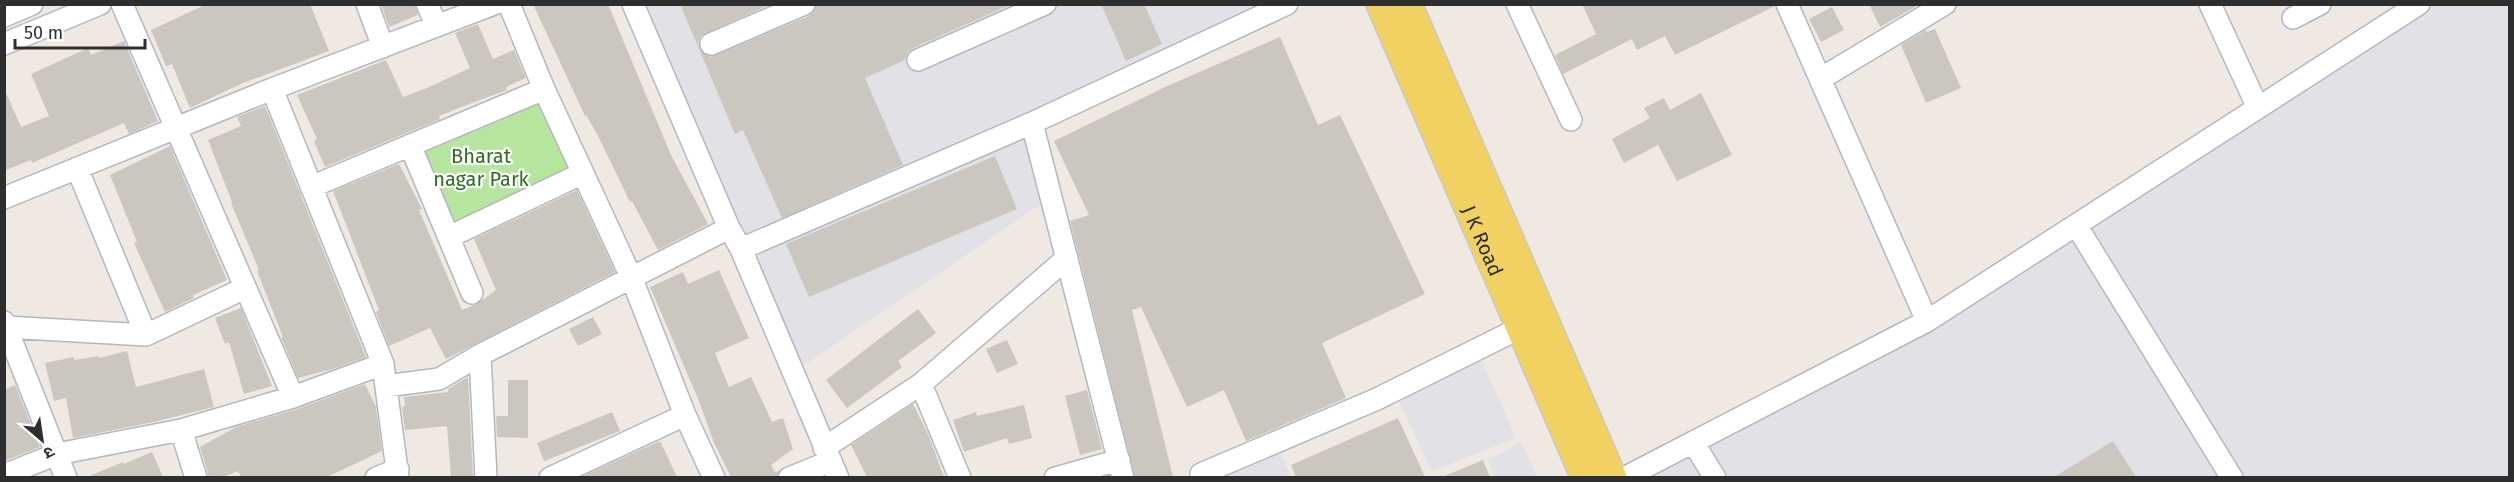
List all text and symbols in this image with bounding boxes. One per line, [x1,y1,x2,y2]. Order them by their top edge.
scale bar [15,12,146,50]
text: 50 m [24,22,63,44]
park label: Bharat nagar Park [433,144,530,191]
street label: J K Road [1457,202,1508,280]
north arrow [12,410,72,470]
text: उ [40,442,58,464]

